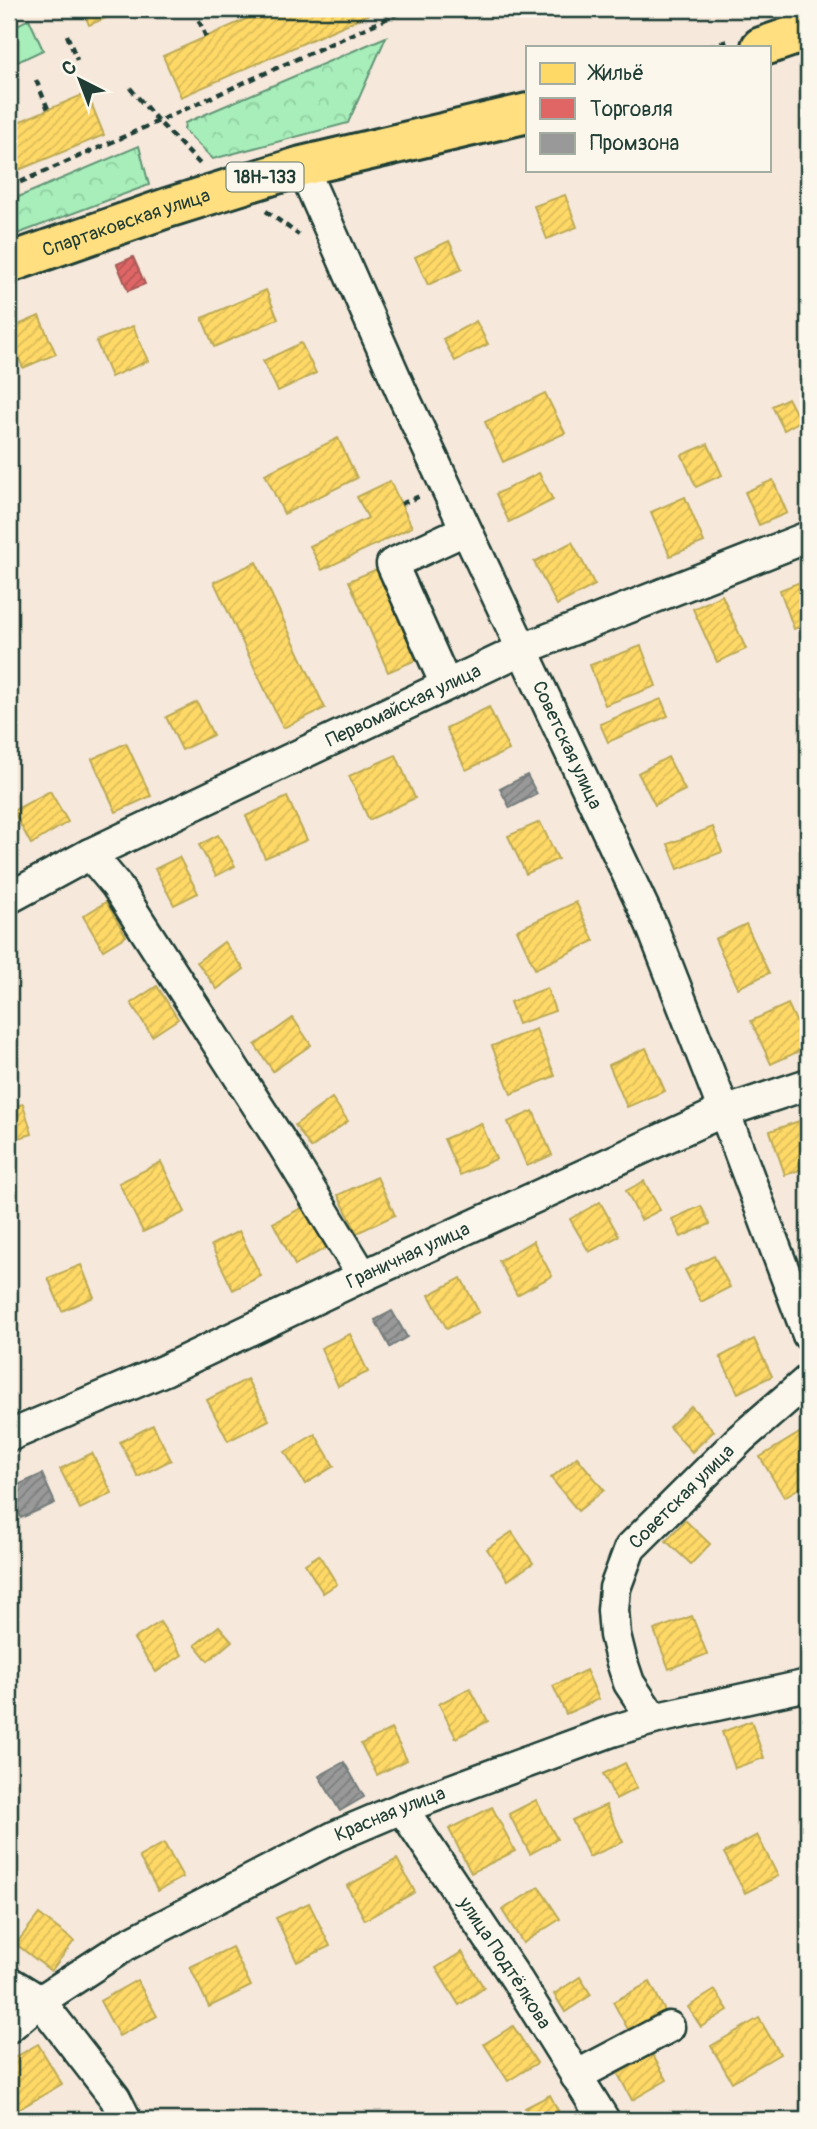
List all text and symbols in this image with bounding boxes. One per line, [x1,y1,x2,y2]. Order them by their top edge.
north arrow [46,46,116,116]
legend [526,46,772,172]
text: С [57,55,82,81]
text: Жильё [587,60,644,87]
text: Торговля [590,96,673,123]
text: Промзона [590,130,679,157]
road number: 18Н-133 [226,162,304,192]
street label: Спартаковская улица [39,183,213,262]
street label: Первомайская улица [322,659,485,753]
street label: Советская улица [527,677,608,813]
street label: Граничная улица [342,1217,474,1294]
street label: Советская улица [624,1439,740,1554]
street label: Красная улица [331,1781,449,1847]
street label: улица Подтёлкова [452,1892,556,2033]

